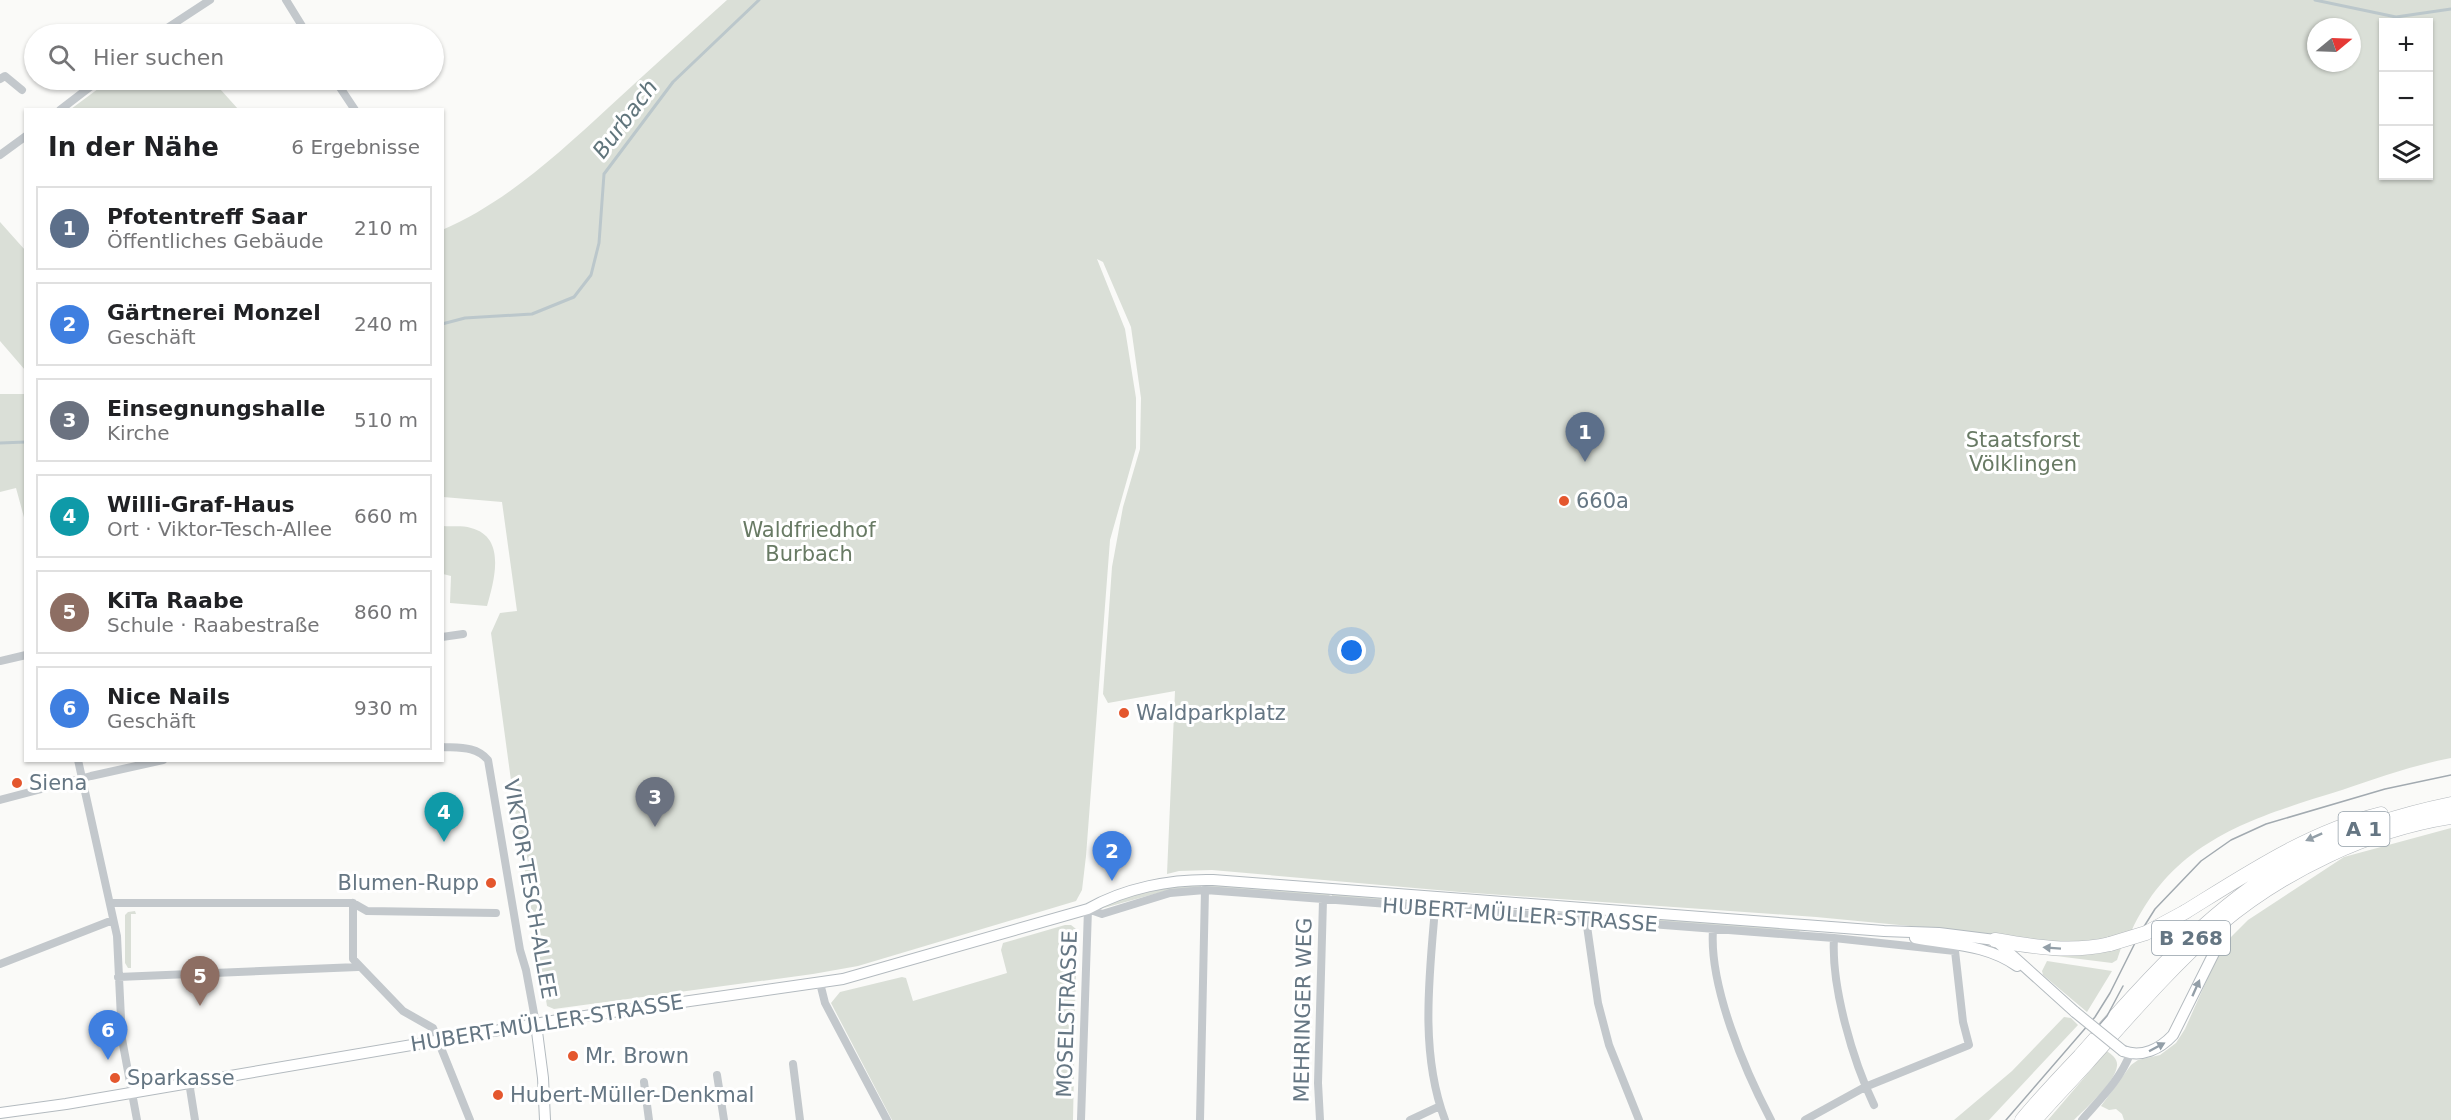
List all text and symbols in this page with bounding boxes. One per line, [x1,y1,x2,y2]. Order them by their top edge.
north arrow [2307,18,2361,72]
map controls [2379,18,2433,180]
button: + [2379,18,2433,72]
search box [24,24,444,90]
icon: search [45,41,78,74]
text: Hier suchen [93,45,224,70]
button: − [2379,72,2433,126]
water label: Burbach [587,75,663,163]
button: layers [2379,126,2433,180]
text: In der Nähe [48,132,219,162]
text: 6 Ergebnisse [291,135,420,159]
text: Pfotentreff Saar [107,204,307,229]
text: 1 [63,216,76,240]
text: 210 m [354,216,418,240]
text: Öffentliches Gebäude [107,229,324,253]
text: Gärtnerei Monzel [107,300,321,325]
text: 2 [63,312,76,336]
text: 240 m [354,312,418,336]
text: Geschäft [107,325,196,349]
text: Einsegnungshalle [107,396,325,421]
text: 3 [63,408,76,432]
text: 510 m [354,408,418,432]
pin: 1 [1566,412,1604,462]
text: Kirche [107,421,169,445]
park label: Staatsforst Völklingen [1966,428,2080,476]
place label: 660a [1576,489,1629,513]
text: Willi-Graf-Haus [107,492,295,517]
marker: 660a [1557,494,1571,508]
text: 4 [63,504,76,528]
text: 660 m [354,504,418,528]
text: Ort · Viktor-Tesch-Allee [107,517,332,541]
park label: Waldfriedhof Burbach [742,518,876,566]
text: KiTa Raabe [107,588,244,613]
text: 5 [63,600,76,624]
text: 860 m [354,600,418,624]
text: Schule · Raabestraße [107,613,320,637]
your location [1337,636,1366,665]
text: Nice Nails [107,684,230,709]
text: 6 [63,696,76,720]
text: 930 m [354,696,418,720]
place label: Waldparkplatz [1136,701,1286,725]
marker: Waldparkplatz [1117,706,1131,720]
text: Geschäft [107,709,196,733]
place label: Siena [29,771,87,795]
marker: Siena [10,776,24,790]
street label: VIKTOR-TESCH-ALLEE [499,777,561,1001]
pin: 3 [636,778,674,827]
pin: 4 [424,792,464,842]
road number: A 1 [2338,812,2390,846]
pin: 2 [1092,832,1132,881]
one-way arrow [2304,832,2322,842]
place label: Blumen-Rupp [338,871,479,895]
marker: Blumen-Rupp [484,876,498,890]
street label: HUBERT-MÜLLER-STRASSE [1381,892,1659,937]
street label: MEHRINGER WEG [1289,917,1317,1103]
road number: B 268 [2152,921,2230,955]
street label: MOSELSTRASSE [1052,930,1082,1098]
one-way arrow [2043,944,2062,953]
pin: 5 [180,956,220,1006]
one-way arrow [2191,980,2200,997]
street label: HUBERT-MÜLLER-STRASSE [409,989,685,1056]
pin: 6 [88,1010,128,1060]
one-way arrow [2148,1042,2165,1051]
place label: Mr. Brown [585,1044,689,1068]
marker: Mr. Brown [566,1049,580,1063]
place label: Sparkasse [127,1066,235,1090]
marker: Sparkasse [108,1071,122,1085]
place label: Hubert-Müller-Denkmal [510,1083,754,1107]
marker: Hubert-Müller-Denkmal [491,1088,505,1102]

